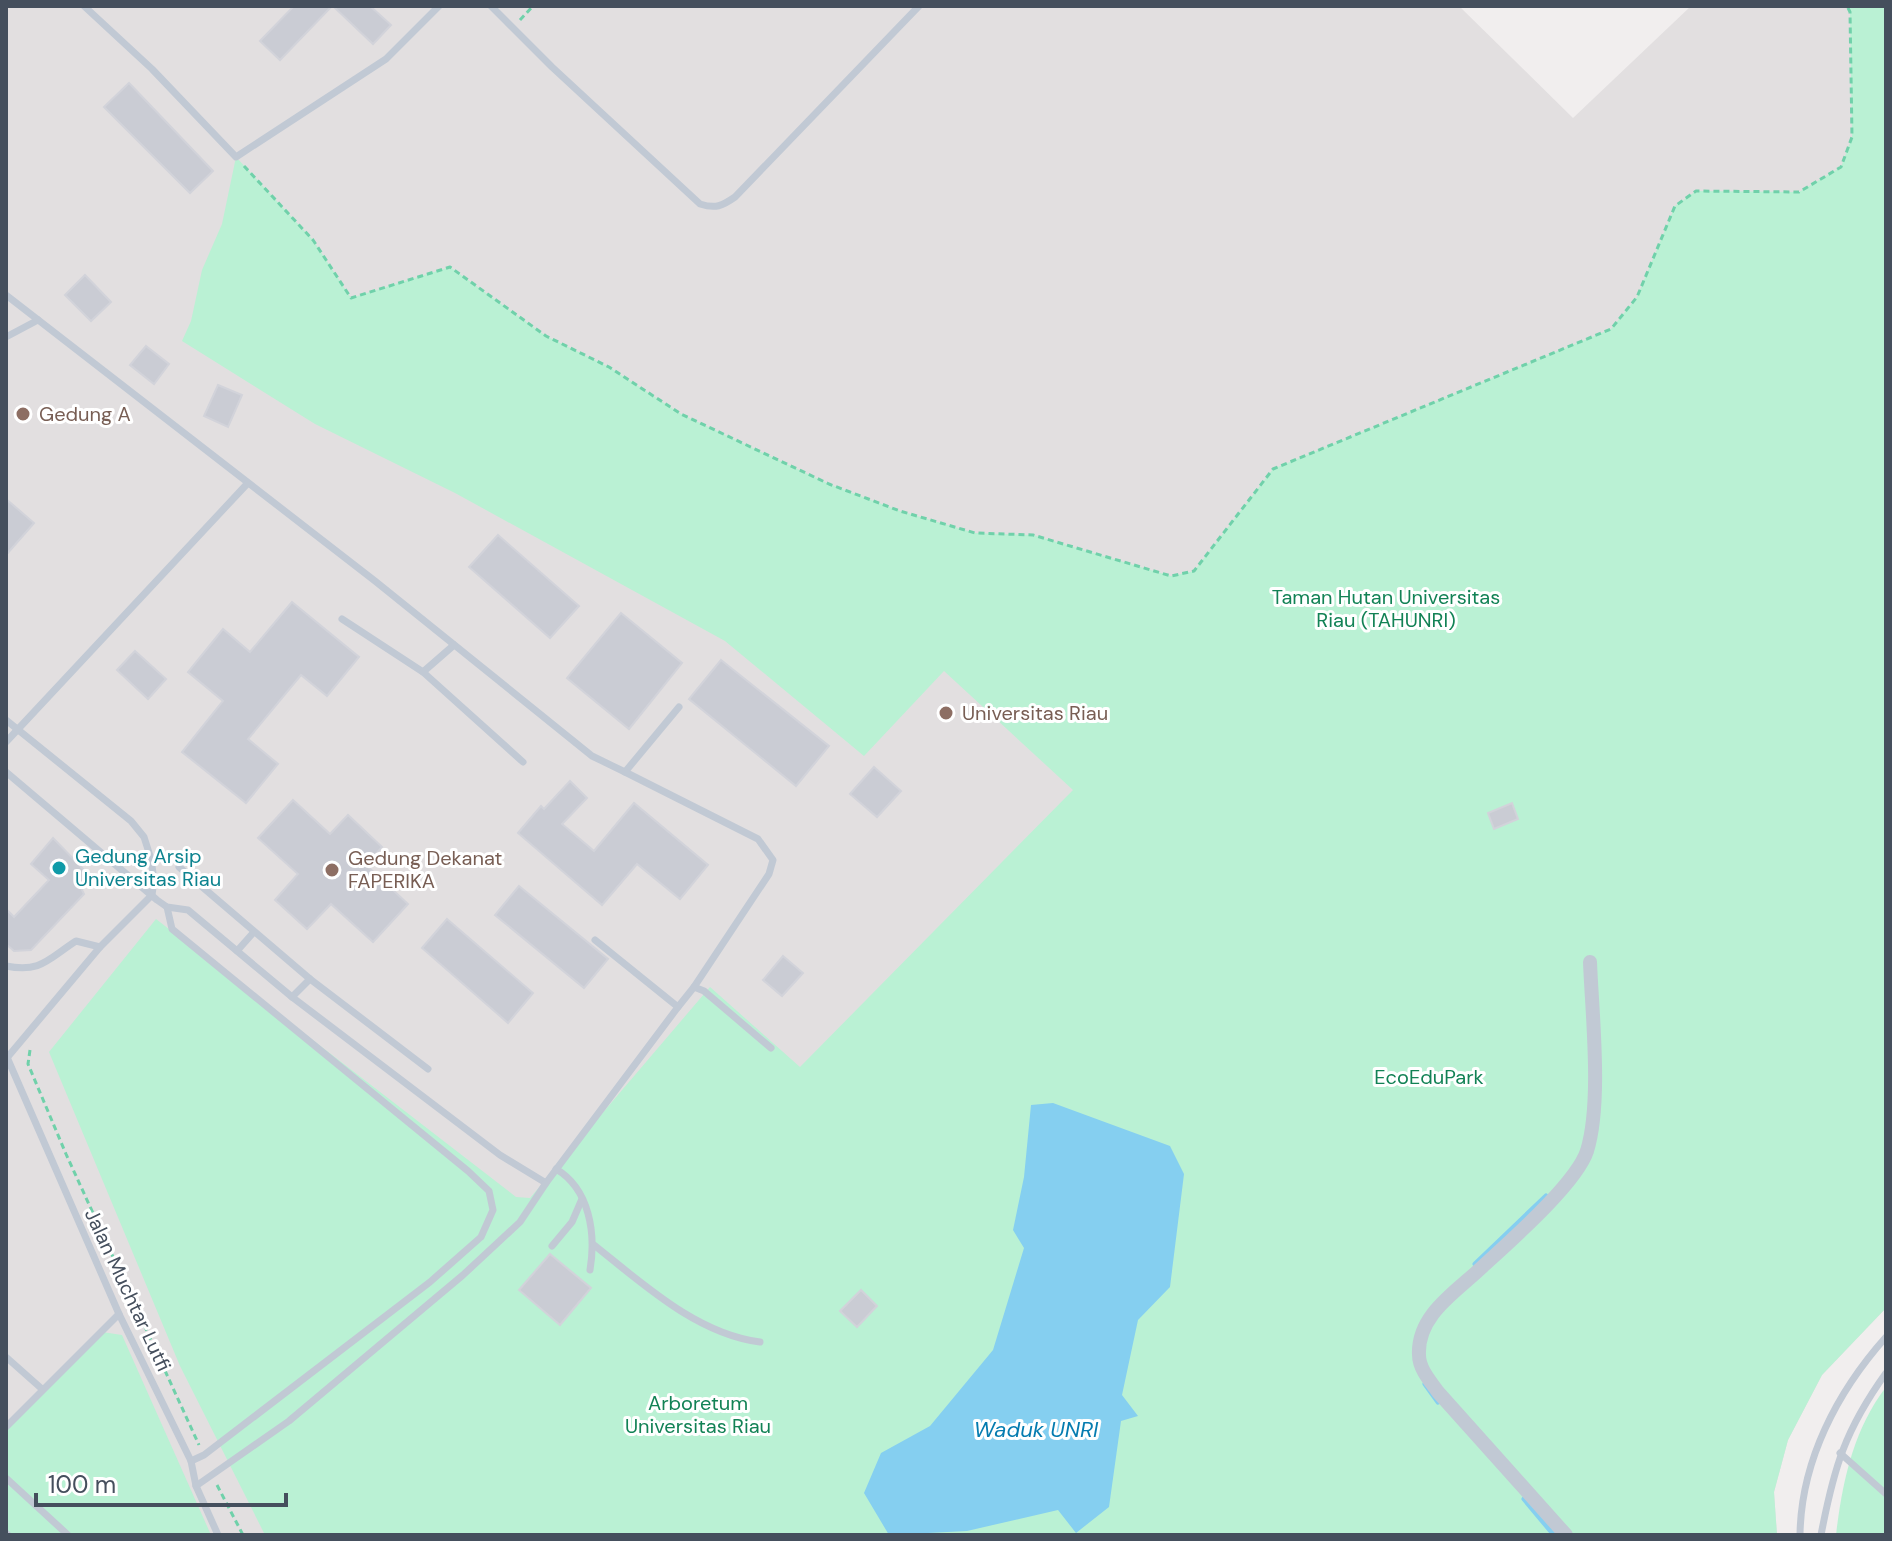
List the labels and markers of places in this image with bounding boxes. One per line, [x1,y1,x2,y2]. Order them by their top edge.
place label: Gedung A [39,401,131,427]
marker: Gedung A [14,405,32,423]
place label: Universitas Riau [962,700,1108,726]
marker: Universitas Riau [937,704,955,722]
place label: Gedung Arsip Universitas Riau [75,843,221,892]
place label: Gedung Dekanat FAPERIKA [348,845,503,894]
marker: Gedung Arsip Universitas Riau [50,859,68,877]
marker: Gedung Dekanat FAPERIKA [323,861,341,879]

